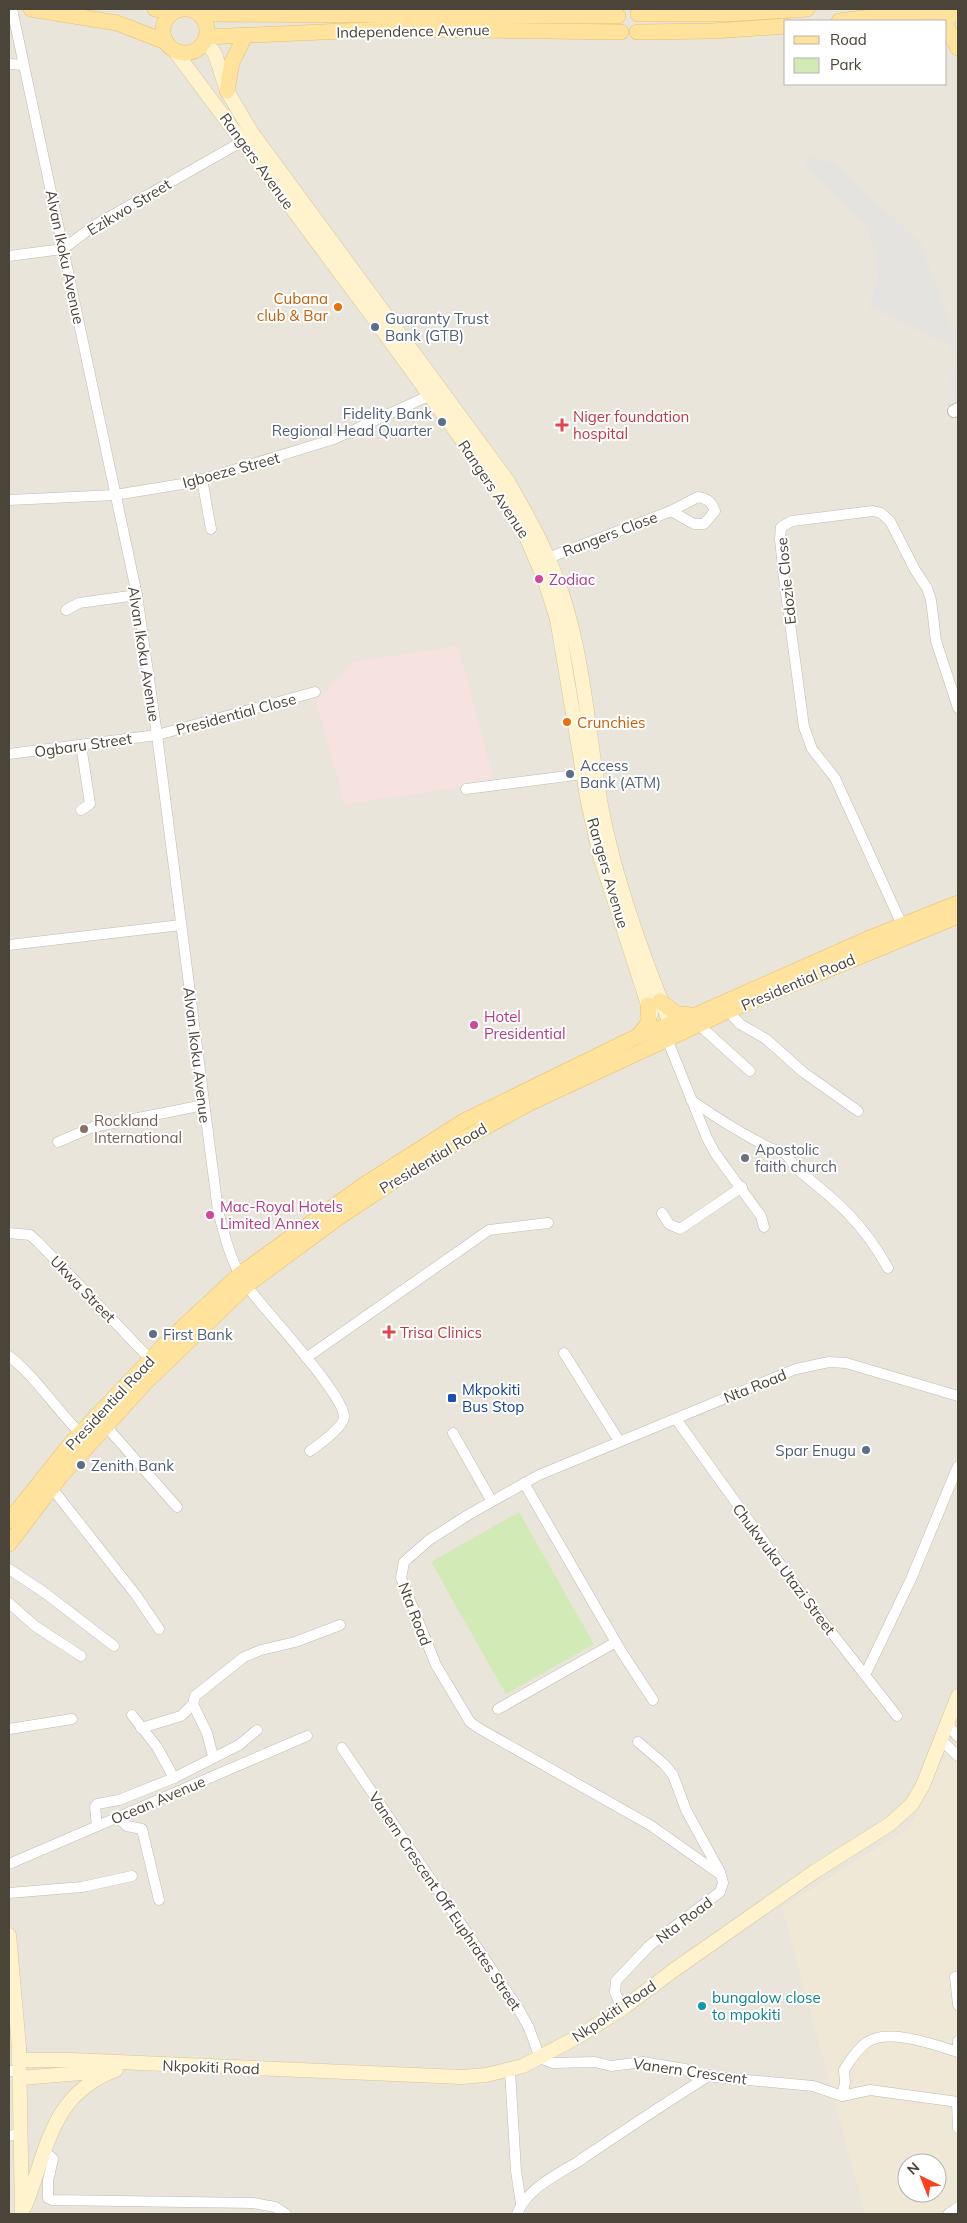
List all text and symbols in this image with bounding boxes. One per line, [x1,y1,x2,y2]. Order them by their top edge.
street label: Independence Avenue [336,20,490,42]
legend [784,20,947,85]
text: Road [830,30,867,49]
text: Park [830,55,862,74]
street label: Rangers Avenue [216,109,298,213]
street label: Ezikwo Street [84,175,174,239]
street label: Alvan Ikoku Avenue [42,188,88,326]
place label: Cubana club & Bar [257,289,329,325]
marker: Cubana club & Bar [332,301,344,313]
place label: Guaranty Trust Bank (GTB) [385,309,489,345]
marker: Guaranty Trust Bank (GTB) [369,321,381,333]
place label: Fidelity Bank Regional Head Quarter [272,404,433,440]
place label: Niger foundation hospital [573,407,689,443]
marker: Fidelity Bank Regional Head Quarter [436,416,448,428]
marker: Niger foundation hospital [555,418,569,432]
street label: Rangers Avenue [454,436,534,542]
street label: Igboeze Street [180,448,282,492]
street label: Rangers Close [560,507,660,561]
street label: Edozie Close [772,536,800,626]
place label: Zodiac [549,570,595,589]
marker: Zodiac [533,573,545,585]
street label: Alvan Ikoku Avenue [124,585,164,723]
street label: Presidential Close [174,689,298,739]
place label: Crunchies [577,713,646,732]
marker: Crunchies [561,716,573,728]
street label: Ogbaru Street [33,729,133,761]
place label: Access Bank (ATM) [580,756,661,792]
marker: Access Bank (ATM) [564,768,576,780]
street label: Rangers Avenue [583,815,633,931]
street label: Presidential Road [738,949,858,1015]
street label: Alvan Ikoku Avenue [179,986,215,1124]
place label: Hotel Presidential [484,1007,565,1043]
marker: Hotel Presidential [468,1019,480,1031]
place label: Rockland International [94,1111,182,1147]
street label: Presidential Road [376,1118,490,1198]
marker: Rockland International [78,1123,90,1135]
place label: Apostolic faith church [755,1140,837,1176]
marker: Apostolic faith church [739,1152,751,1164]
place label: Mac-Royal Hotels Limited Annex [220,1197,343,1233]
marker: Mac-Royal Hotels Limited Annex [204,1209,216,1221]
street label: Ukwa Street [46,1252,120,1326]
place label: Trisa Clinics [400,1323,482,1342]
place label: First Bank [163,1325,233,1344]
marker: Trisa Clinics [382,1325,396,1339]
marker: First Bank [147,1328,159,1340]
street label: Presidential Road [61,1352,159,1454]
street label: Nta Road [721,1365,789,1407]
place label: Mkpokiti Bus Stop [462,1380,524,1416]
marker: Mkpokiti Bus Stop [446,1392,458,1404]
place label: Spar Enugu [775,1441,856,1460]
marker: Spar Enugu [860,1444,872,1456]
place label: Zenith Bank [91,1456,174,1475]
marker: Zenith Bank [75,1459,87,1471]
street label: Chukwuka Utazi Street [728,1500,840,1638]
street label: Nta Road [394,1580,436,1648]
street label: Ocean Avenue [108,1772,208,1828]
street label: Vanern Crescent Off Euphrates Street [365,1788,525,2014]
street label: Nta Road [652,1893,716,1947]
street label: Nkpokiti Road [568,1976,660,2046]
place label: bungalow close to mpokiti [712,1988,821,2024]
marker: bungalow close to mpokiti [696,2000,708,2012]
street label: Vanern Crescent [632,2054,748,2088]
street label: Nkpokiti Road [162,2056,260,2078]
north arrow [897,2153,947,2203]
text: N [903,2158,923,2179]

